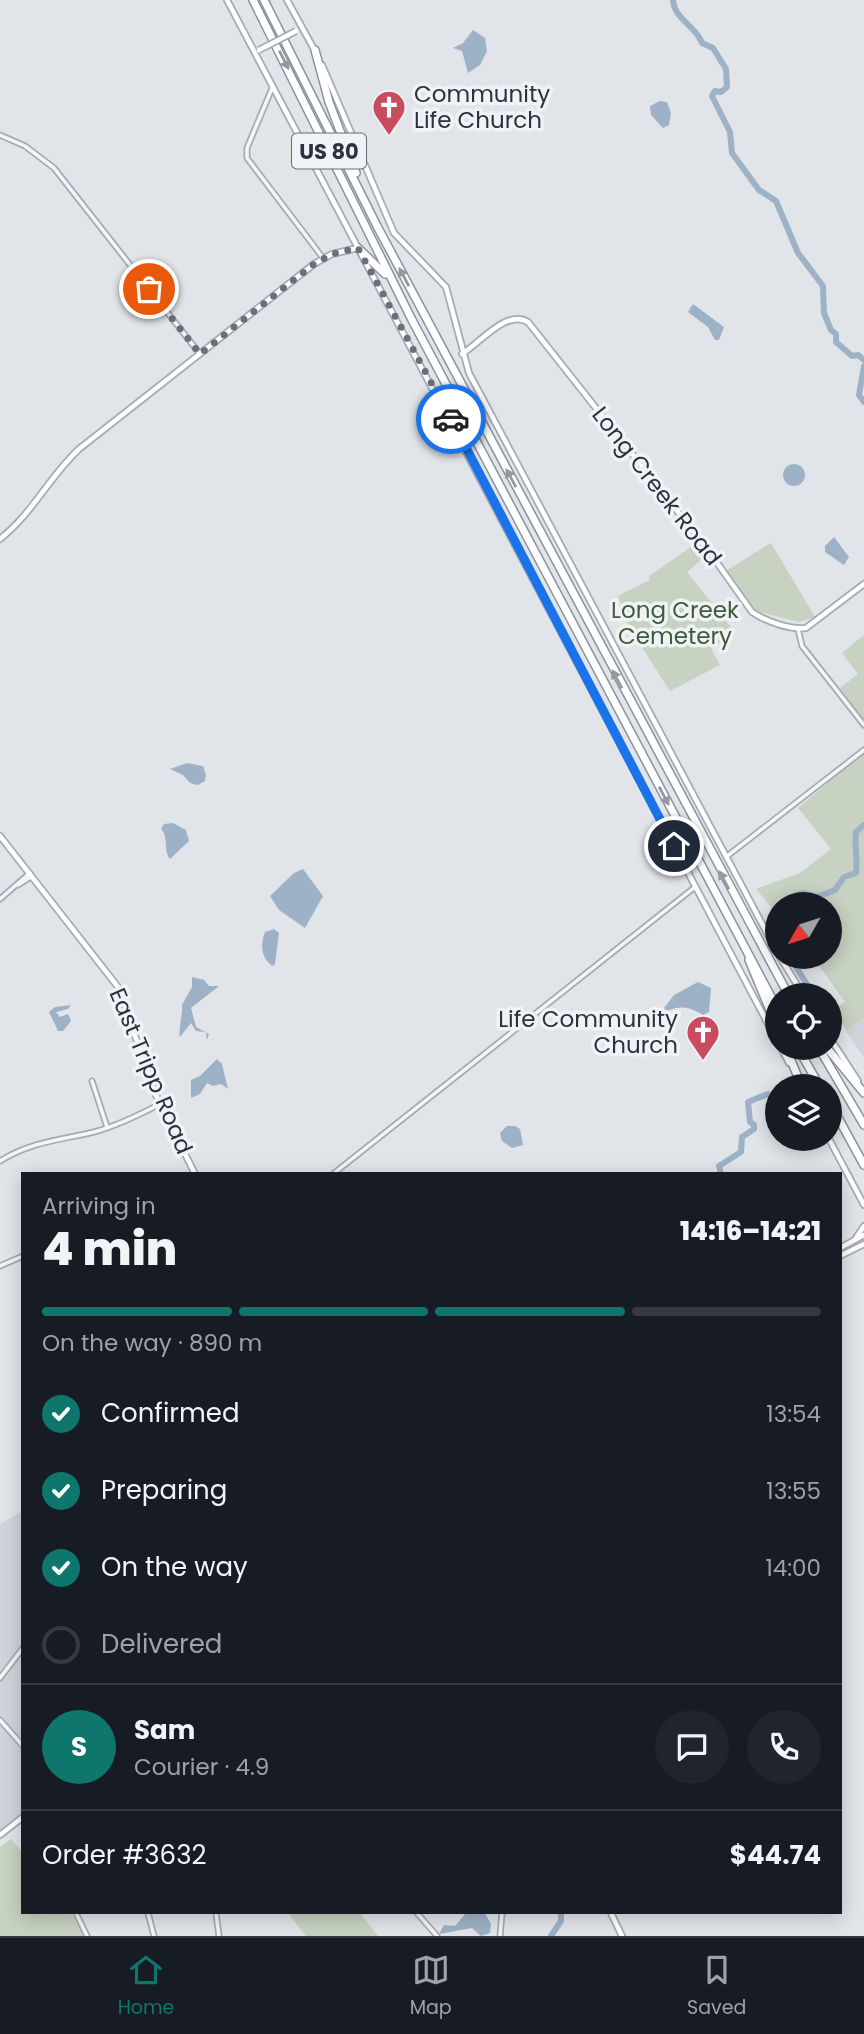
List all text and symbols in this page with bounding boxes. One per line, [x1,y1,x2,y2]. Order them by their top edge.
one-way arrow [278,51,290,71]
place label: Community Life Church [414,78,550,136]
church icon: Community Life Church [370,88,408,137]
road number: US 80 [292,134,366,168]
pin [119,259,179,319]
one-way arrow [398,267,409,287]
icon: bag [130,270,168,308]
courier [416,384,486,454]
icon: car [432,400,470,438]
street label: Long Creek Road [585,400,729,572]
one-way arrow [505,468,516,488]
park label: Long Creek Cemetery [611,594,739,652]
one-way arrow [612,669,623,689]
one-way arrow [658,786,669,806]
pin [644,816,704,876]
icon: home [655,827,693,865]
one-way arrow [719,869,731,889]
north arrow [765,892,842,970]
map controls [765,892,842,1151]
street label: East Tripp Road [102,983,200,1159]
button: locate [765,983,842,1060]
place label: Life Community Church [498,1003,678,1061]
church icon: Life Community Church [684,1013,722,1062]
button: layers [765,1074,842,1151]
text: Arriving in [42,1190,156,1222]
text: 14:16–14:21 [680,1213,821,1249]
text: 4 min [42,1217,177,1281]
text: On the way · 890 m [42,1327,262,1359]
icon: check [42,1395,80,1433]
text: Confirmed [101,1395,239,1431]
text: 13:54 [766,1398,821,1430]
icon: check [42,1472,80,1510]
text: Preparing [101,1472,227,1508]
text: 13:55 [766,1475,821,1507]
icon: check [42,1549,80,1587]
text: On the way [101,1549,248,1585]
text: 14:00 [765,1552,821,1584]
text: Delivered [101,1626,222,1662]
button: chat [655,1710,729,1784]
button: phone [747,1710,821,1784]
text: Sam [134,1712,195,1748]
text: S [71,1729,87,1765]
text: Courier · 4.9 [134,1751,269,1783]
text: Order #3632 [42,1837,206,1873]
text: $44.74 [730,1837,821,1873]
tab: Home [118,1951,174,2022]
tab: Map [410,1951,452,2022]
tab: Saved [687,1951,746,2022]

